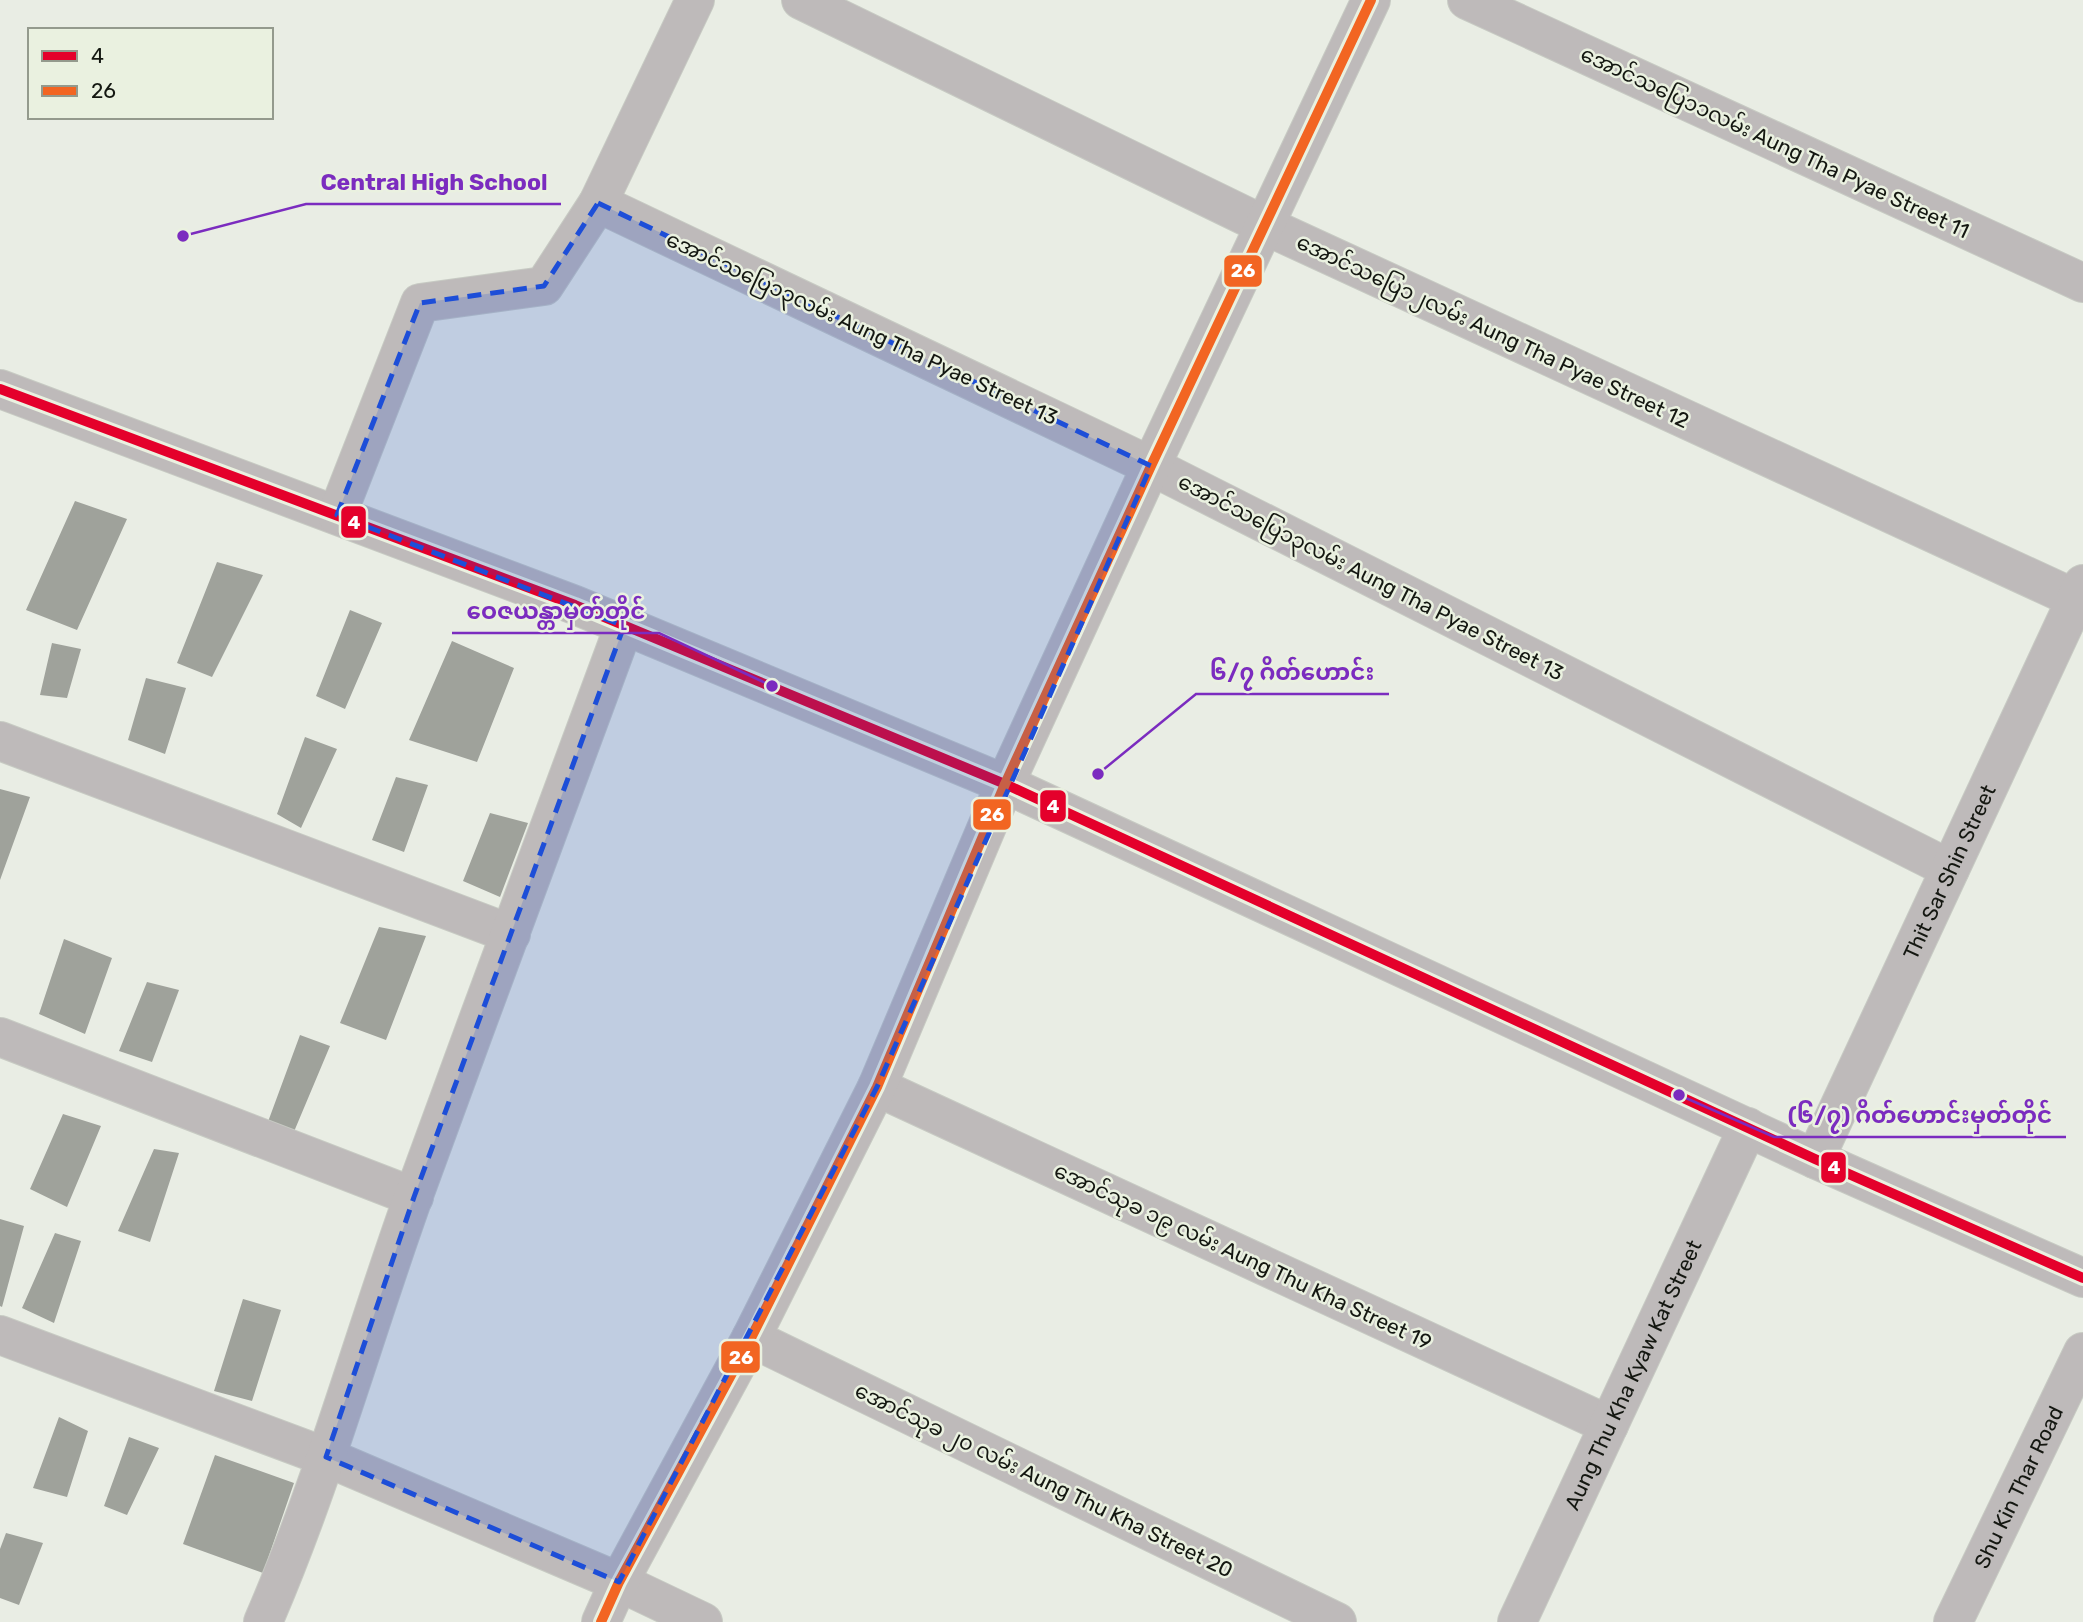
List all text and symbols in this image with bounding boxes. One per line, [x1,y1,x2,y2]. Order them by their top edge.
legend [28,28,273,119]
street label: အောင်သပြေ၁၁လမ်း Aung Tha Pyae Street 11 [1575,38,1974,248]
text: 4 [91,43,104,68]
text: 26 [91,78,116,103]
callout: Central High School [306,160,561,204]
text: Central High School [320,168,548,196]
street label: အောင်သပြေ၁၃လမ်း Aung Tha Pyae Street 13 [660,223,1063,434]
street label: အောင်သပြေ၁၂လမ်း Aung Tha Pyae Street 12 [1291,226,1694,438]
line badge: 26 [1223,254,1263,288]
text: 26 [1231,259,1255,282]
street label: အောင်သပြေ၁၃လမ်း Aung Tha Pyae Street 13 [1172,466,1569,690]
line badge: 4 [340,505,367,539]
text: 4 [348,511,361,534]
callout: ဝေဇယန္တာမှတ်တိုင် [452,589,659,633]
text: ဝေဇယန္တာမှတ်တိုင် [467,595,645,630]
callout: ၆/၇ ဂိတ်ဟောင်း [1196,650,1389,694]
text: ၆/၇ ဂိတ်ဟောင်း [1210,656,1374,691]
street label: Thit Sar Shin Street [1897,780,2000,963]
line badge: 4 [1039,789,1067,823]
text: 4 [1047,795,1060,818]
line badge: 26 [972,798,1012,831]
text: 26 [980,803,1004,826]
callout: (၆/၇) ဂိတ်ဟောင်းမှတ်တိုင် [1774,1093,2066,1137]
text: (၆/၇) ဂိတ်ဟောင်းမှတ်တိုင် [1788,1099,2052,1134]
line badge: 4 [1820,1151,1847,1184]
street label: အောင်သုခ ၁၉ လမ်း Aung Thu Kha Street 19 [1048,1155,1437,1359]
text: 4 [1828,1156,1841,1179]
street label: Aung Thu Kha Kyaw Kat Street [1559,1236,1706,1514]
line badge: 26 [720,1340,761,1374]
text: 26 [729,1346,753,1369]
street label: အောင်သုခ ၂၀ လမ်း Aung Thu Kha Street 20 [849,1375,1238,1587]
street label: Shu Kin Thar Road [1968,1402,2068,1572]

